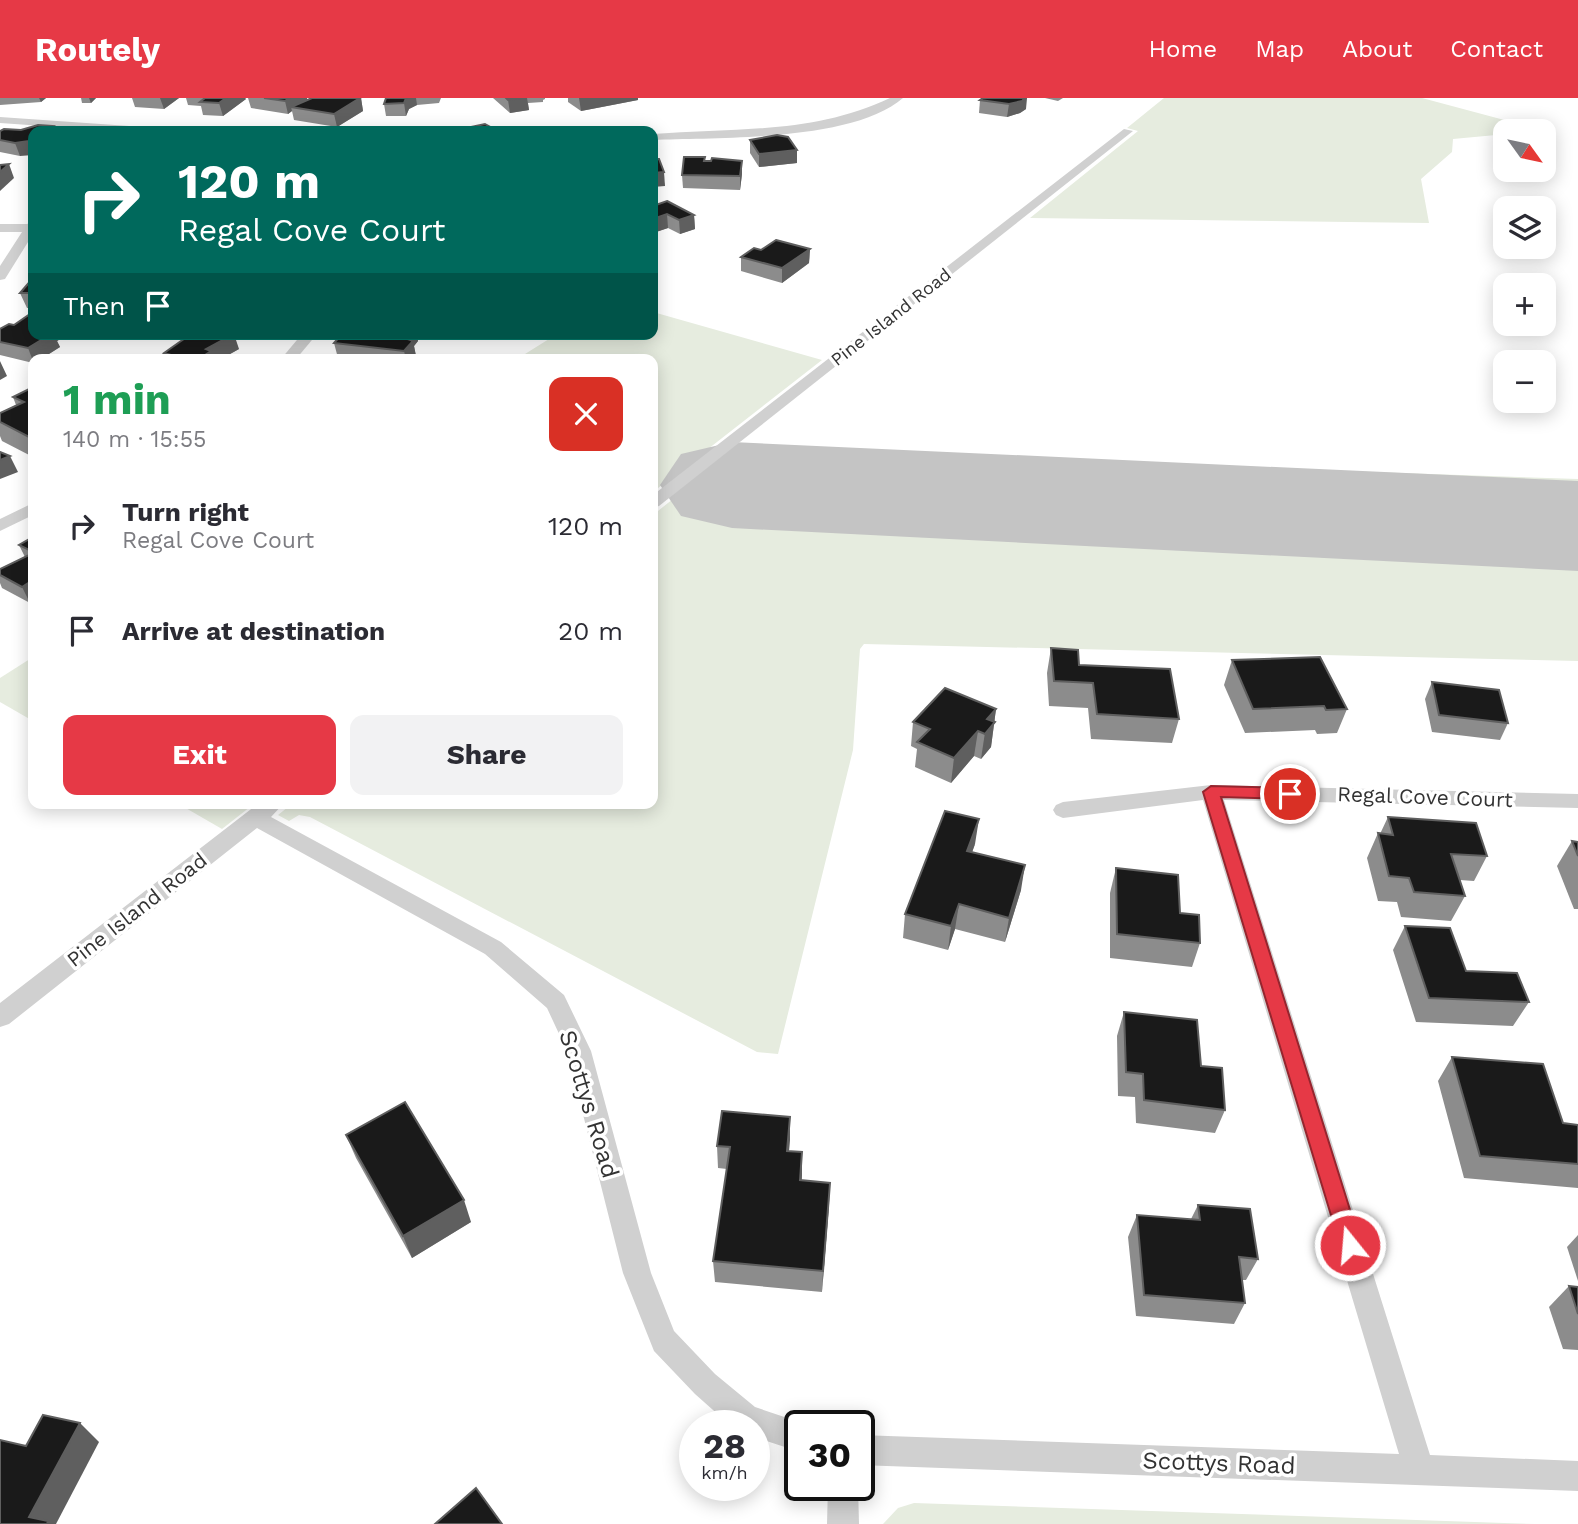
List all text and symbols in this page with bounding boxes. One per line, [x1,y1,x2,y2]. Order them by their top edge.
text: Routely [35,30,160,69]
text: Home [1149,35,1217,63]
text: Map [1255,35,1304,63]
text: About [1342,35,1412,63]
text: Contact [1450,35,1543,63]
north arrow [1493,119,1556,182]
map controls [1493,119,1556,413]
text: 120 m [178,152,320,210]
icon: right [63,154,154,245]
button: layers [1493,196,1556,259]
text: Regal Cove Court [178,211,446,249]
street label: Pine Island Road [827,263,955,370]
button: + [1493,273,1556,336]
icon: arrive [139,287,177,325]
text: Then [63,291,125,321]
button: − [1493,350,1556,413]
text: 1 min [63,375,171,424]
button: close [549,377,623,451]
text: 140 m · 15:55 [63,426,206,453]
text: Turn right [122,497,249,527]
icon: right [63,507,101,545]
text: 120 m [548,511,623,541]
text: Regal Cove Court [122,527,314,554]
icon: arrive [63,612,101,650]
text: Arrive at destination [122,616,385,646]
text: 20 m [558,616,623,646]
button: Exit [63,715,336,795]
button: Share [350,715,623,795]
pin [1260,764,1320,824]
icon: arrive [1271,775,1309,813]
street label: Regal Cove Court [1337,781,1513,812]
street label: Pine Island Road [62,847,212,972]
street label: Scottys Road [553,1027,625,1181]
position arrow [1313,1208,1387,1282]
speed limit sign: 30 [784,1410,875,1501]
text: 28 [703,1425,746,1467]
street label: Scottys Road [1142,1446,1296,1480]
text: km/h [701,1462,748,1483]

